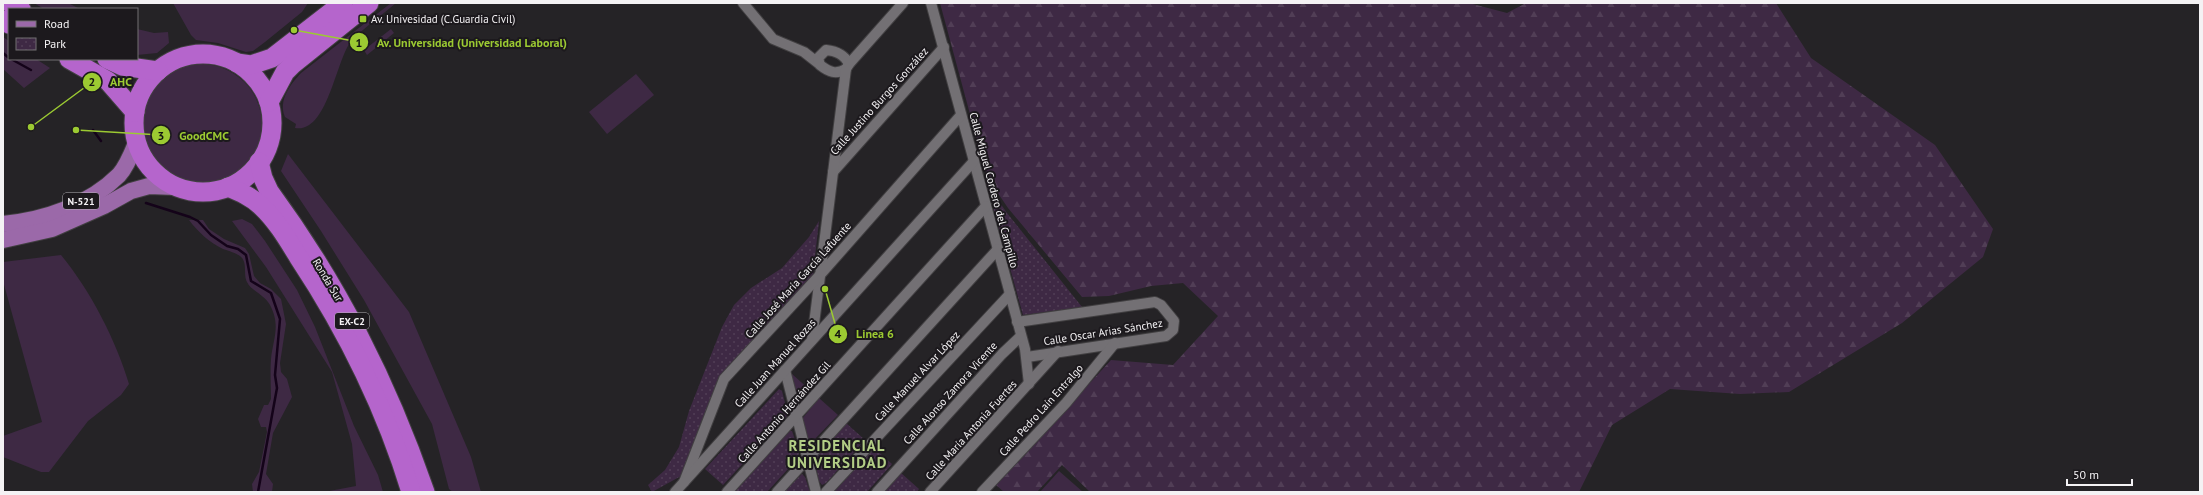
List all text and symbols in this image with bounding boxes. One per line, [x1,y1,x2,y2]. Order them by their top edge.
legend [8,8,138,60]
place label: Av. Univesidad (C.Guardia Civil) [371,12,515,26]
marker: Av. Univesidad (C.Guardia Civil) [358,14,368,24]
text: Road [44,16,69,31]
callout: Av. Universidad (Universidad Laboral) [349,30,576,54]
text: 1 [356,35,362,50]
text: Av. Universidad (Universidad Laboral) [377,35,567,50]
text: Park [44,36,66,51]
street label: Calle Justino Burgos González [827,44,931,158]
callout: AHC [82,70,140,94]
text: 2 [89,74,95,89]
text: AHC [110,74,132,89]
street label: Calle Miguel Cordero del Campillo [966,111,1022,270]
callout: GoodCMC [151,123,236,147]
text: 3 [158,128,164,143]
text: GoodCMC [179,128,229,143]
road number: N-521 [63,193,99,209]
street label: Calle José María García Lafuente [742,219,854,341]
street label: Ronda Sur [310,256,346,304]
road number: EX-C2 [335,313,369,329]
street label: Calle Juan Manuel Rozas [731,315,819,410]
street label: Calle Oscar Arias Sánchez [1043,316,1164,348]
callout: Linea 6 [828,322,902,346]
text: 4 [835,326,842,341]
text: Linea 6 [856,326,894,341]
street label: Calle Manuel Alvar López [872,328,963,424]
street label: Calle Alonso Zamora Vicente [900,338,1000,447]
street label: Calle Antonio Hernández Gil [735,358,834,466]
street label: Calle Pedro Laín Entralgo [996,361,1086,459]
street label: Calle María Antonia Fuertes [922,377,1020,483]
district label: RESIDENCIAL UNIVERSIDAD [787,436,887,472]
scale bar [2067,461,2132,487]
text: 50 m [2073,467,2099,482]

